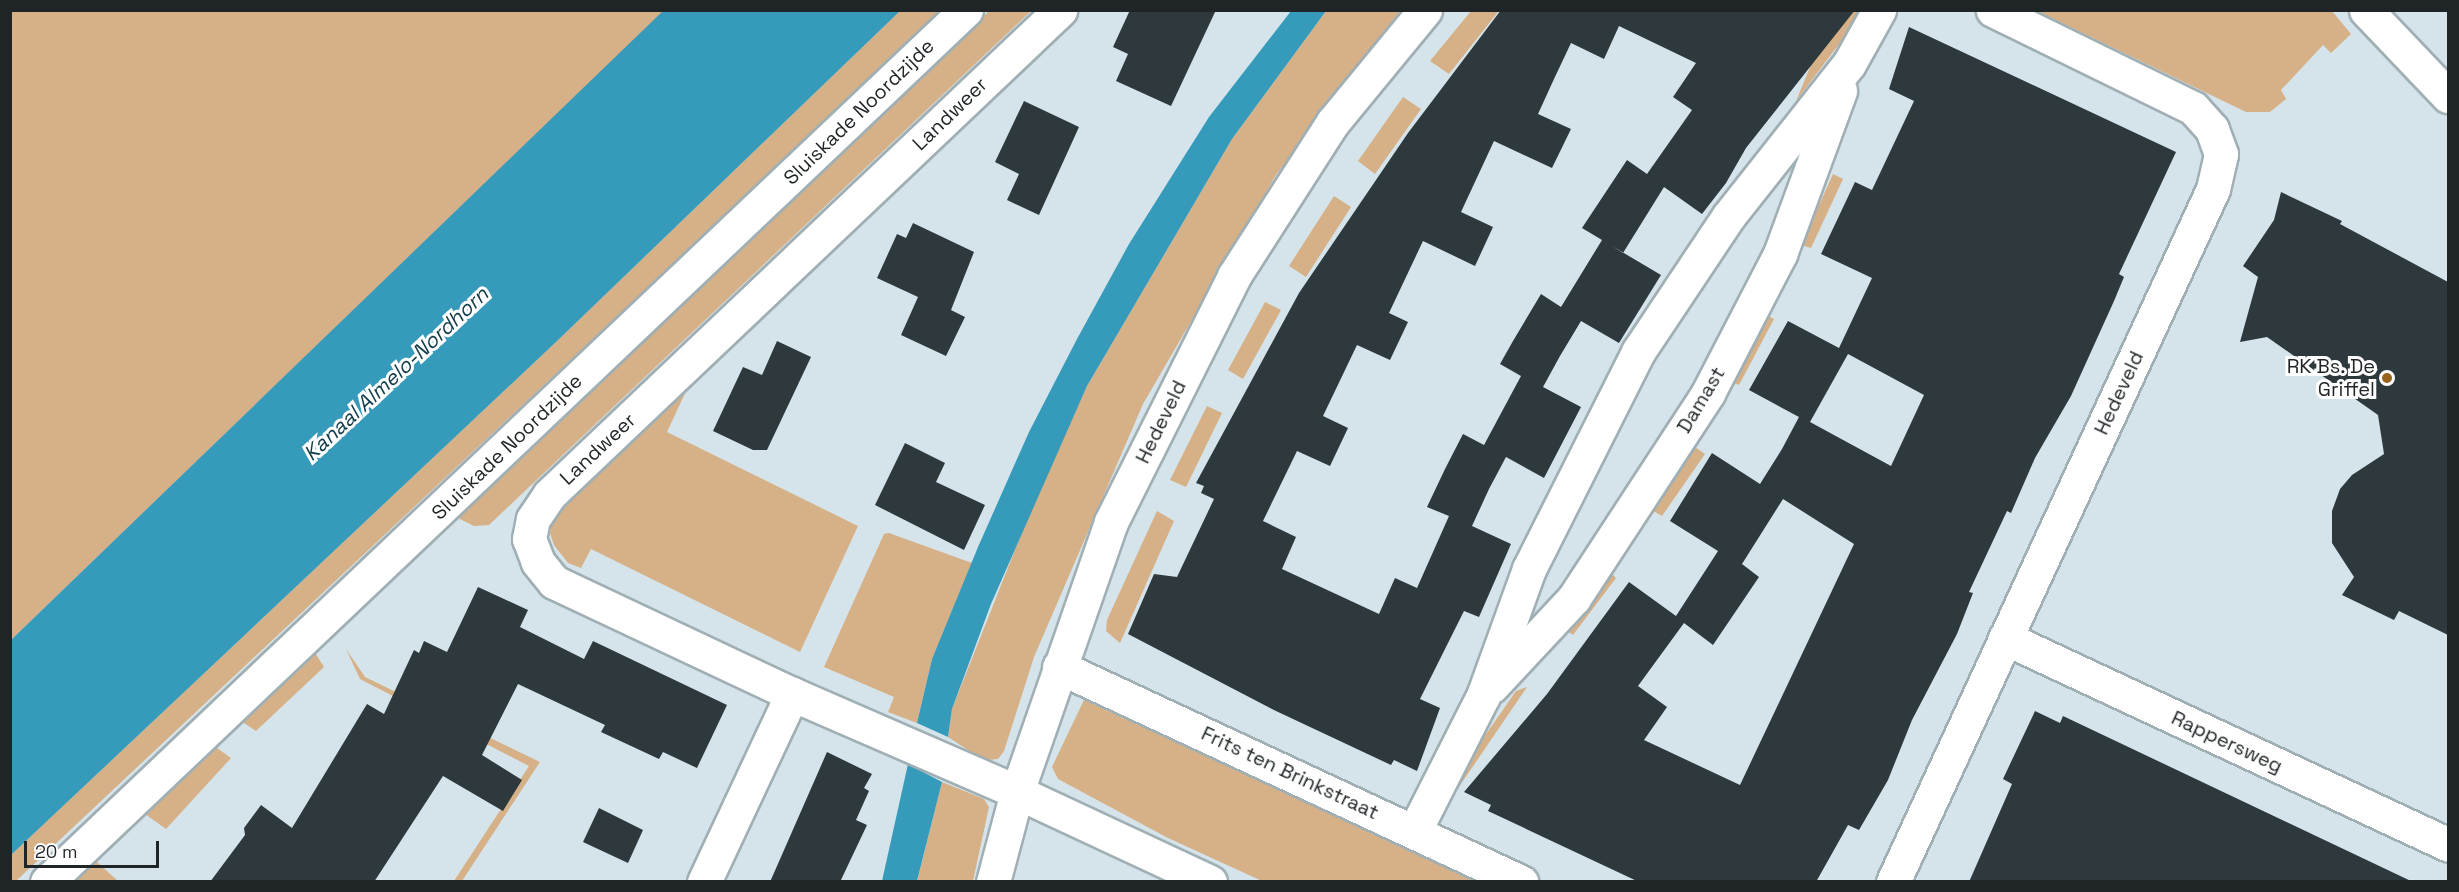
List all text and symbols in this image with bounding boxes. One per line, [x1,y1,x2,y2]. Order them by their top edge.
street label: Sluiskade Noordzijde [779,34,939,190]
street label: Landweer [908,73,992,155]
water label: Kanaal Almelo-Nordhorn [298,282,494,466]
street label: Hedeveld [2089,347,2149,439]
place label: RK Bs. De Griffel [2286,354,2375,401]
street label: Damast [1672,363,1730,437]
street label: Sluiskade Noordzijde [427,369,587,525]
marker: RK Bs. De Griffel [2380,371,2394,385]
street label: Hedeveld [1131,377,1191,467]
street label: Landweer [555,408,641,490]
street label: Rappersweg [2168,706,2286,778]
street label: Frits ten Brinkstraat [1198,721,1382,825]
scale bar [27,829,162,867]
text: 20 m [35,840,78,863]

